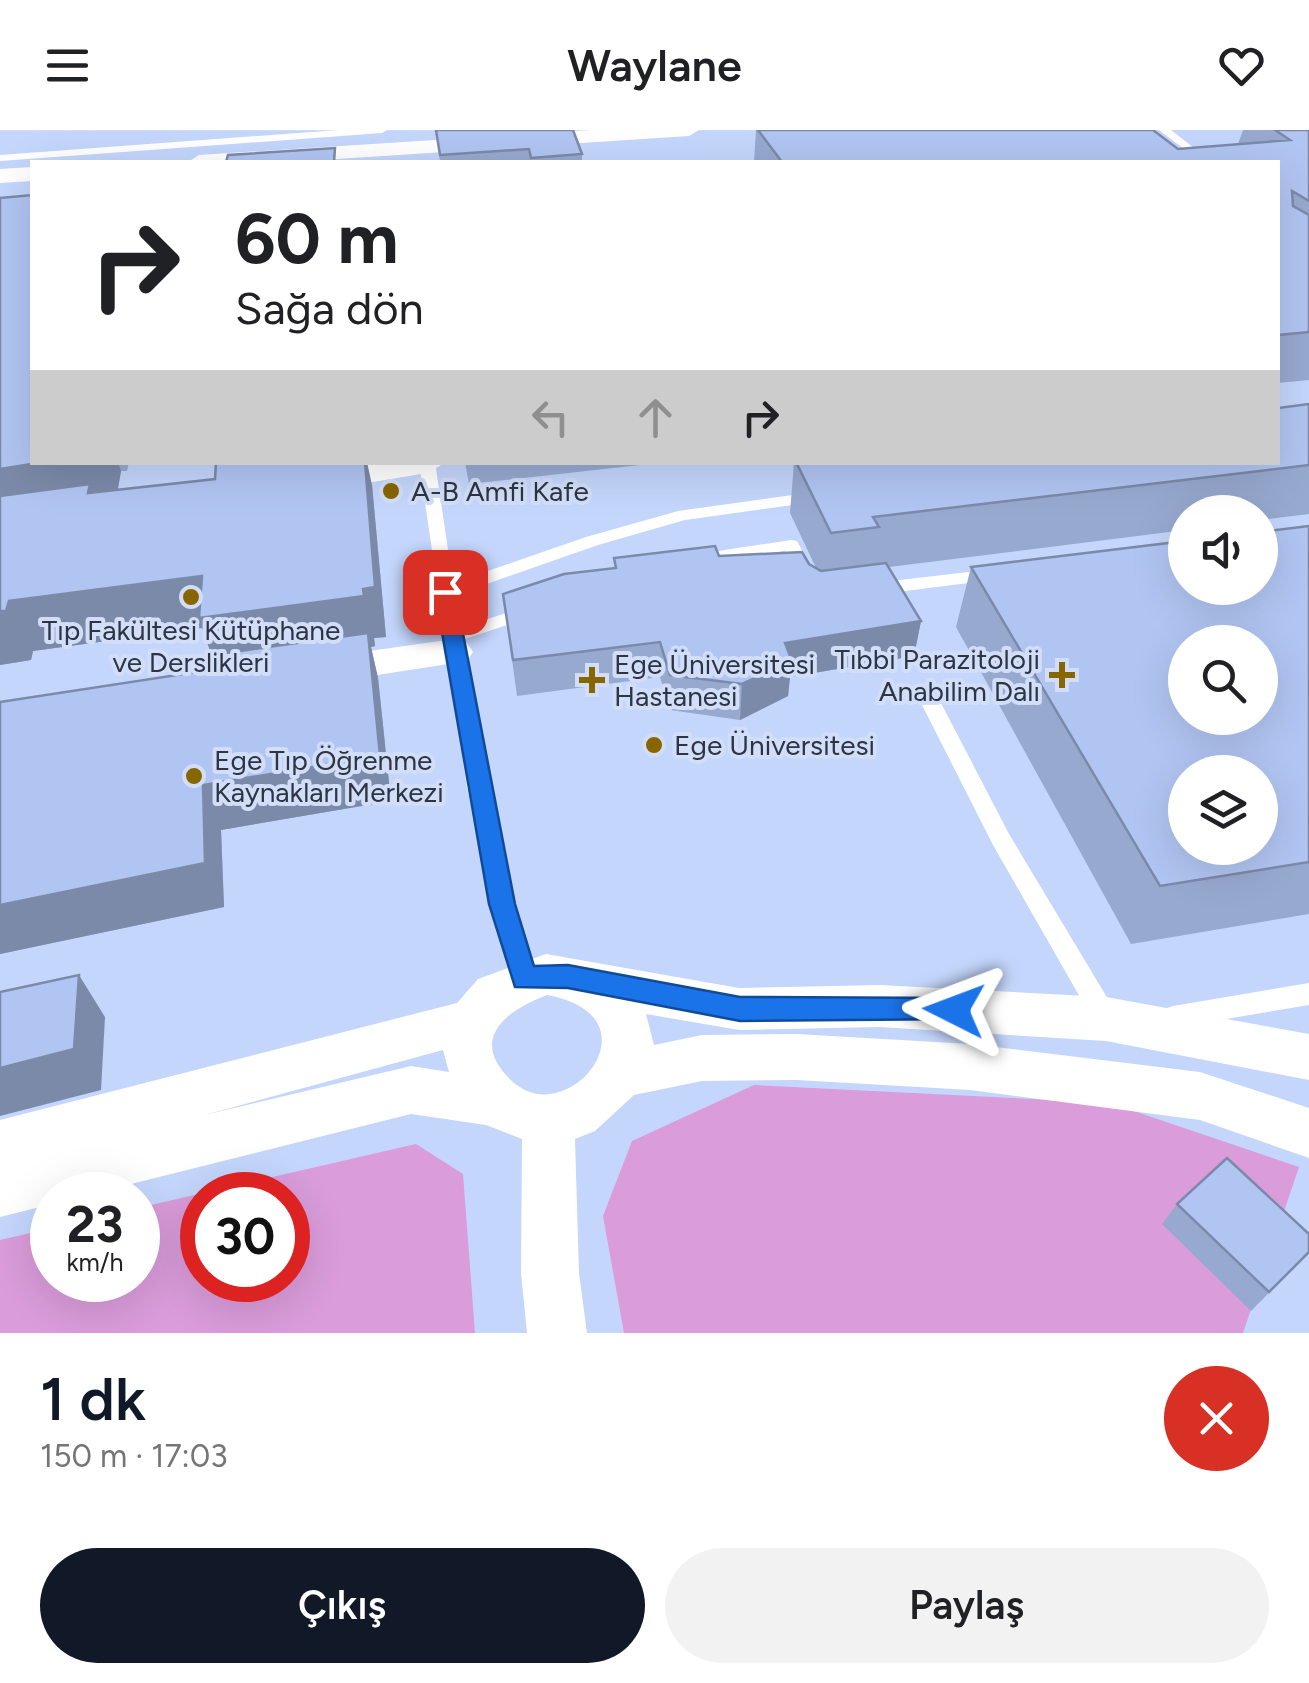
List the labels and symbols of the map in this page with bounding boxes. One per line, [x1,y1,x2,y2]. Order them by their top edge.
place label: A-B Amfi Kafe [411,474,589,508]
marker: A-B Amfi Kafe [380,480,402,502]
pin [403,550,488,635]
marker: Tıp Fakültesi Kütüphane ve Derslikleri [180,586,202,608]
place label: Tıp Fakültesi Kütüphane ve Derslikleri [42,613,340,679]
place label: Tıbbi Parazitoloji Anabilim Dalı [834,642,1040,708]
place label: Ege Üniversitesi Hastanesi [614,647,815,713]
marker: Tıbbi Parazitoloji Anabilim Dalı [1049,662,1075,688]
marker: Ege Üniversitesi Hastanesi [579,667,605,693]
place label: Ege Üniversitesi [674,728,875,762]
marker: Ege Üniversitesi [643,734,665,756]
place label: Ege Tıp Öğrenme Kaynakları Merkezi [214,743,444,809]
marker: Ege Tıp Öğrenme Kaynakları Merkezi [183,765,205,787]
position arrow [902,958,1006,1062]
speed limit sign: 30 [180,1172,310,1302]

